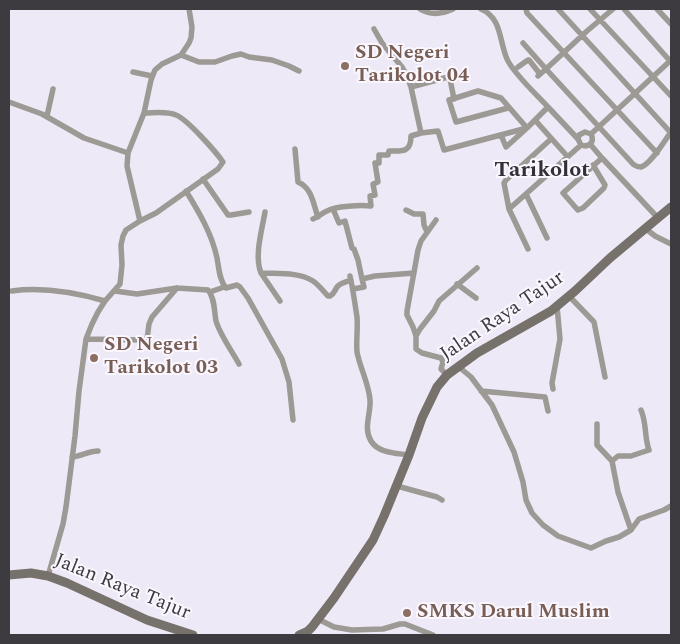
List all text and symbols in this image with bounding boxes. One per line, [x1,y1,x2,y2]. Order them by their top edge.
place label: SD Negeri Tarikolot 04 [355,42,469,89]
marker: SD Negeri Tarikolot 04 [339,60,351,72]
district label: Tarikolot [494,159,590,185]
street label: Jalan Raya Tajur [436,267,570,367]
place label: SD Negeri Tarikolot 03 [104,334,218,381]
marker: SD Negeri Tarikolot 03 [88,352,100,364]
street label: Jalan Raya Tajur [50,550,194,626]
place label: SMKS Darul Muslim [417,601,610,625]
marker: SMKS Darul Muslim [401,607,413,619]

